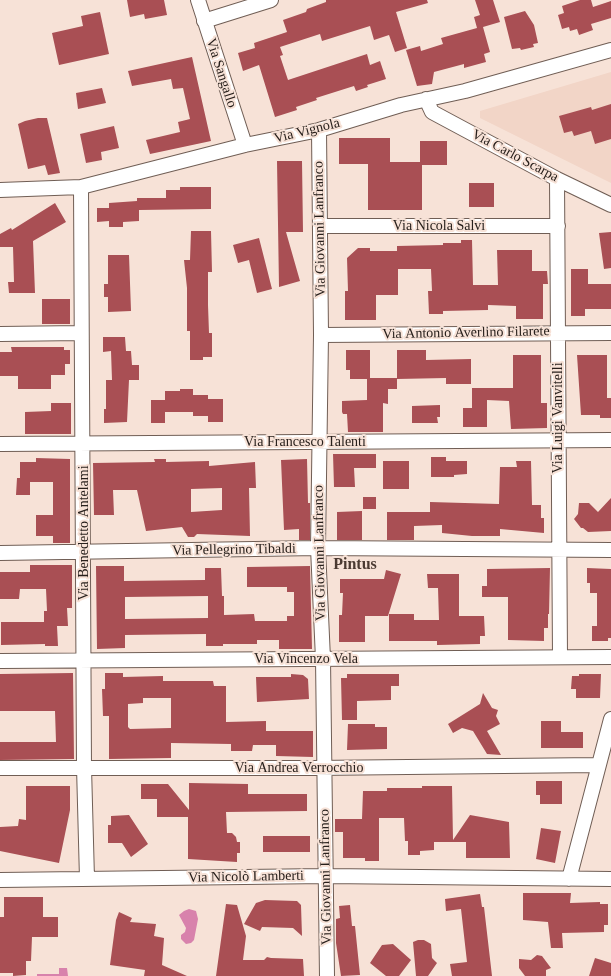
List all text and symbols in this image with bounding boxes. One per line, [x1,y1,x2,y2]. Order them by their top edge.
street label: Via Sangallo [202,36,240,110]
street label: Via Vignola [272,115,342,147]
street label: Via Carlo Scarpa [469,126,561,186]
street label: Via Giovanni Lanfranco [310,161,330,297]
street label: Via Nicola Salvi [393,218,485,234]
street label: Via Antonio Averlino Filarete [382,323,550,343]
street label: Via Luigi Vanvitelli [550,362,566,474]
street label: Via Francesco Talenti [244,434,366,450]
street label: Via Benedetto Antelami [76,465,92,601]
street label: Via Giovanni Lanfranco [310,485,330,621]
street label: Via Pellegrino Tibaldi [172,541,296,559]
district label: Pintus [333,555,377,575]
street label: Via Vincenzo Vela [254,651,358,667]
street label: Via Andrea Verrocchio [235,760,363,776]
street label: Via Giovanni Lanfranco [316,809,336,945]
street label: Via Nicolò Lamberti [188,868,304,886]

